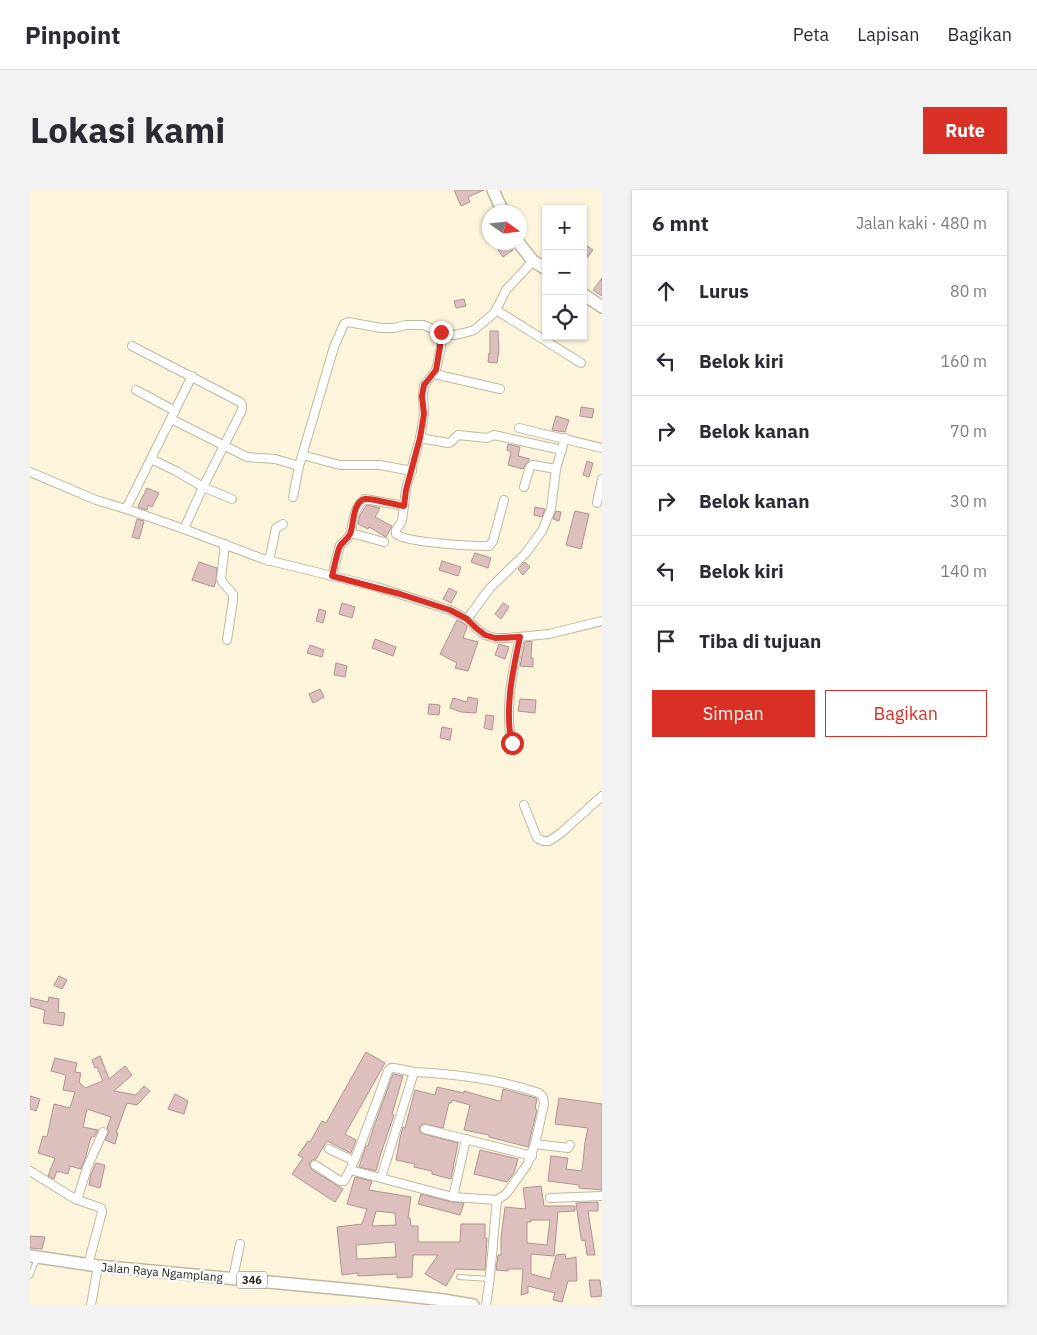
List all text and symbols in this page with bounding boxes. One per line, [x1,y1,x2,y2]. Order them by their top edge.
text: Pinpoint [25,19,120,51]
text: Peta [793,23,829,46]
text: Lapisan [857,23,919,46]
text: Bagikan [947,23,1012,46]
text: Lokasi kami [30,107,225,153]
button: Rute [923,107,1007,154]
north arrow [482,205,527,250]
map controls [542,205,587,340]
button: + [542,205,587,250]
text: 6 mnt [652,209,709,237]
text: Jalan kaki · 480 m [856,213,987,233]
button: − [542,250,587,295]
icon: ahead [652,277,680,305]
text: Lurus [699,279,749,303]
text: 80 m [950,281,987,301]
button: locate [542,295,587,340]
route end [430,321,453,344]
icon: left [652,347,680,375]
text: Belok kiri [699,349,784,373]
text: 160 m [940,351,987,371]
icon: right [652,417,680,445]
text: Belok kanan [699,419,810,443]
text: 70 m [950,421,987,441]
icon: right [652,487,680,515]
text: Belok kanan [699,489,810,513]
text: 30 m [950,491,987,511]
icon: left [652,557,680,585]
text: Belok kiri [699,559,784,583]
text: 140 m [940,561,987,581]
icon: arrive [652,627,680,655]
text: Tiba di tujuan [699,629,821,653]
button: Simpan [652,690,815,737]
button: Bagikan [825,690,987,737]
route start [501,732,524,755]
street label: Jalan Raya Ngamplang [100,1259,224,1285]
road number: 346 [237,1272,267,1288]

